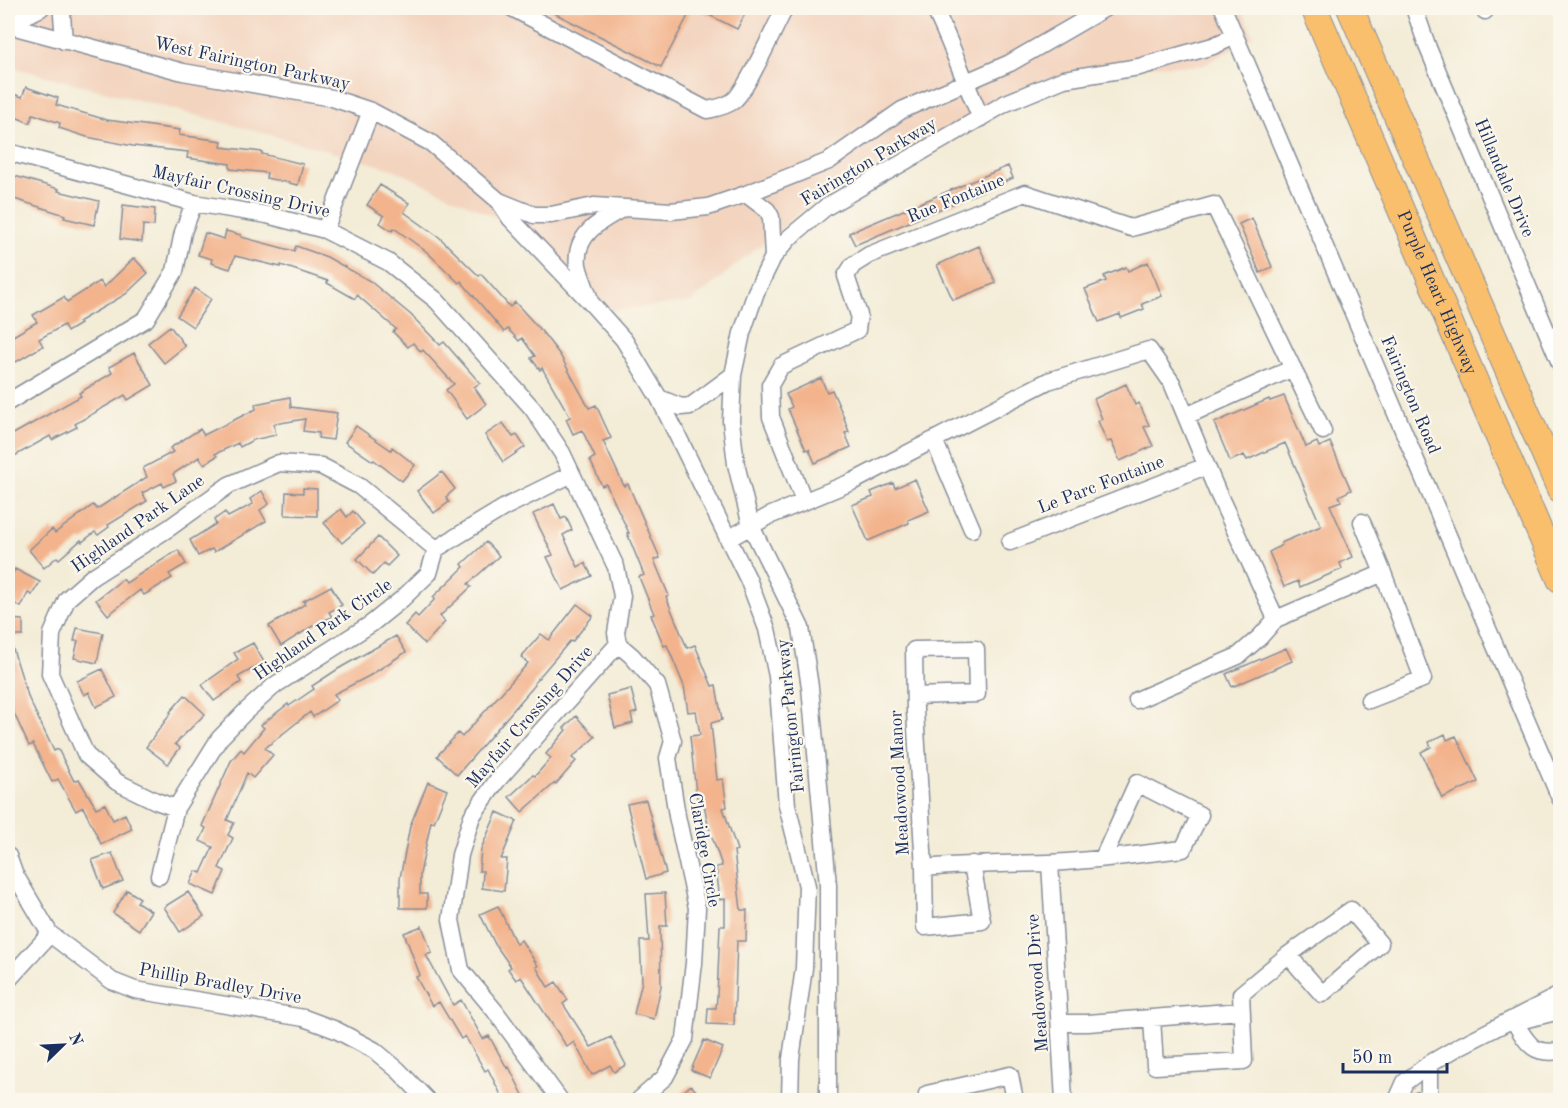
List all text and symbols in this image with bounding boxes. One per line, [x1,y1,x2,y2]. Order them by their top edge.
street label: West Fairington Parkway [152,34,352,94]
street label: Fairington Parkway [798,114,940,210]
street label: Hillandale Drive [1471,116,1537,240]
street label: Mayfair Crossing Drive [150,163,332,221]
street label: Rue Fontaine [905,171,1007,227]
street label: Purple Heart Highway [1393,208,1480,378]
street label: Fairington Road [1377,333,1443,457]
street label: Le Parc Fontaine [1035,453,1167,517]
street label: Highland Park Lane [68,471,208,577]
street label: Highland Park Circle [251,576,395,684]
street label: Fairington Parkway [774,638,808,794]
street label: Mayfair Crossing Drive [464,642,596,792]
street label: Meadowood Manor [887,709,913,856]
street label: Claridge Circle [685,791,723,909]
street label: Meadowood Drive [1024,913,1052,1053]
street label: Phillip Bradley Drive [137,961,303,1007]
north arrow [33,1015,93,1075]
text: N [65,1031,85,1049]
scale bar [1343,1036,1446,1074]
text: 50 m [1352,1049,1392,1067]

